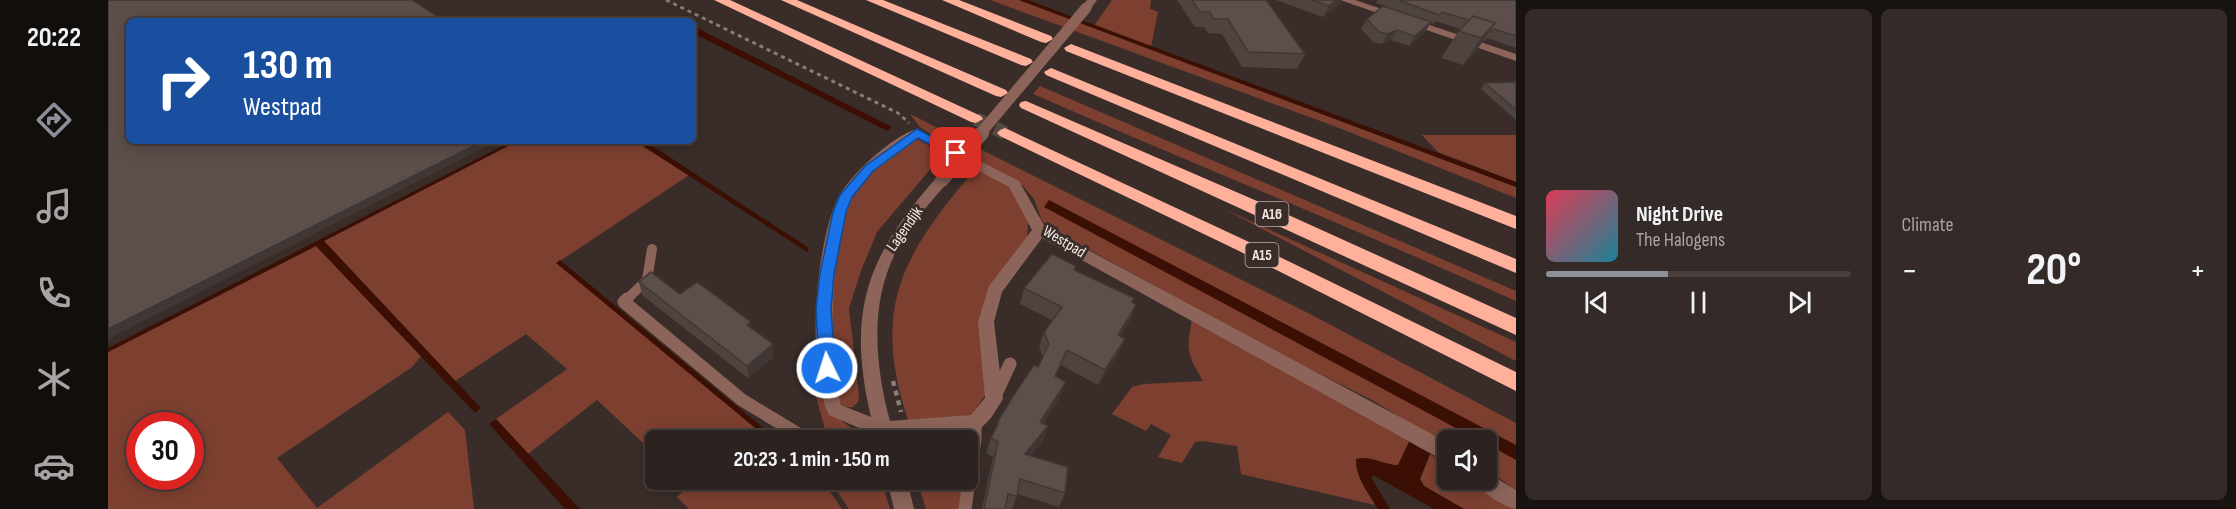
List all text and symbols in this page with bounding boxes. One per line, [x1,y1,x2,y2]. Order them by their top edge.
text: 20:22 [27,22,81,54]
text: 130 m [243,40,333,91]
icon: right [144,42,222,120]
text: Westpad [243,91,322,123]
icon: directions [33,99,75,141]
pin [930,127,981,178]
icon: arrive [939,136,972,169]
icon: music [33,185,75,227]
text: Night Drive [1636,201,1723,228]
road number: A16 [1256,202,1288,226]
street label: Lagendijk [883,203,927,255]
text: Climate [1902,213,1954,237]
street label: Westpad [1039,222,1089,262]
text: The Halogens [1636,228,1725,252]
road number: A15 [1246,243,1278,267]
text: 20° [2026,243,2081,298]
text: − [1902,251,1918,291]
text: + [2190,251,2206,291]
icon: phone [33,272,75,314]
icon: previous [1580,286,1613,319]
icon: pause [1682,286,1715,319]
icon: next [1783,286,1816,319]
position arrow [795,336,859,400]
icon: climate [33,358,75,400]
speed limit sign: 30 [126,412,204,490]
map controls [1437,430,1497,490]
button: sound [1437,430,1497,490]
icon: car [33,445,75,487]
text: 20:23 · 1 min · 150 m [733,446,890,473]

